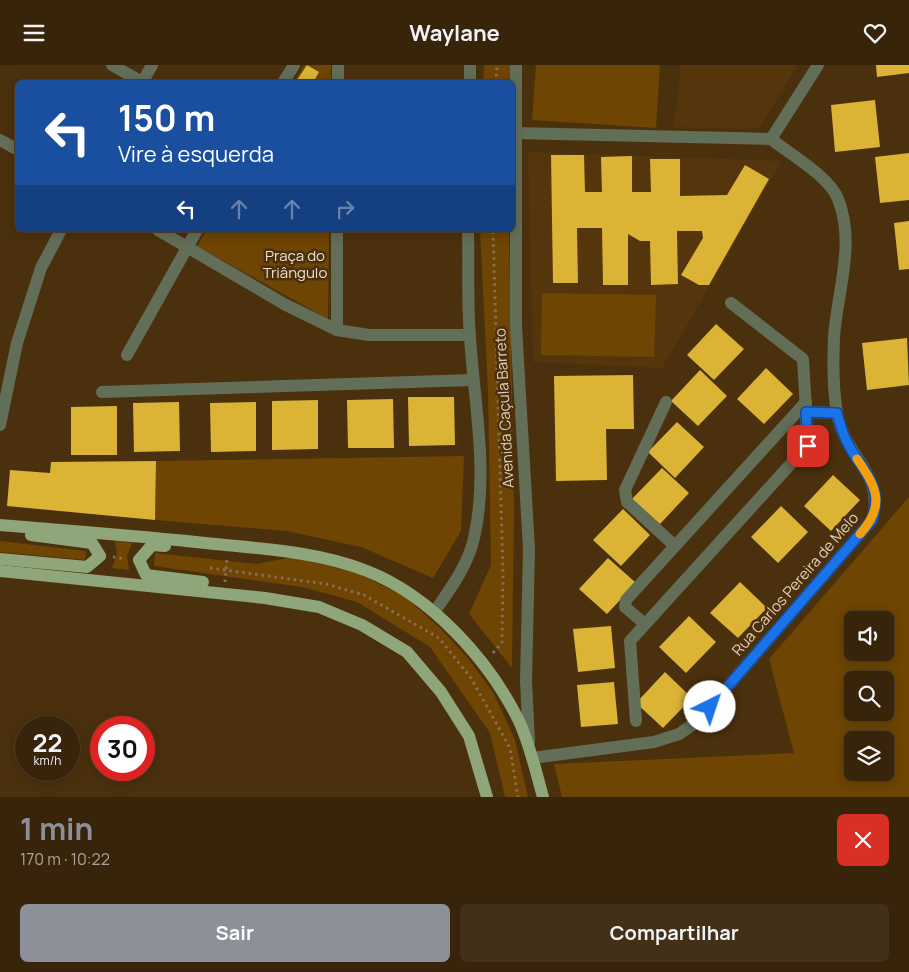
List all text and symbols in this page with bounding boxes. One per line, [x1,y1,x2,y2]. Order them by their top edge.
text: Waylane [409,18,500,48]
icon: menu [20,19,48,47]
icon: heart [861,19,889,47]
text: 150 m [118,94,215,142]
icon: left [35,100,100,165]
text: Vire à esquerda [118,139,274,169]
icon: left [172,195,200,223]
icon: ahead [225,195,253,223]
icon: ahead [278,195,306,223]
icon: right [331,195,359,223]
park label: Praça do Triângulo [263,245,327,283]
street label: Avenida Caçula Barreto [489,327,519,488]
pin [787,425,829,467]
icon: arrive [794,432,822,460]
street label: Rua Carlos Pereira de Melo [727,508,863,660]
map controls [844,611,894,781]
button: sound [844,611,894,661]
button: search [844,671,894,721]
position arrow [683,680,735,732]
speed limit sign: 30 [90,716,155,781]
text: 22 [33,725,62,760]
button: layers [844,731,894,781]
text: km/h [34,752,61,769]
text: 1 min [20,808,93,849]
button: close [837,814,889,866]
text: 170 m · 10:22 [20,848,110,870]
button: Sair [20,904,450,962]
button: Compartilhar [460,904,889,962]

